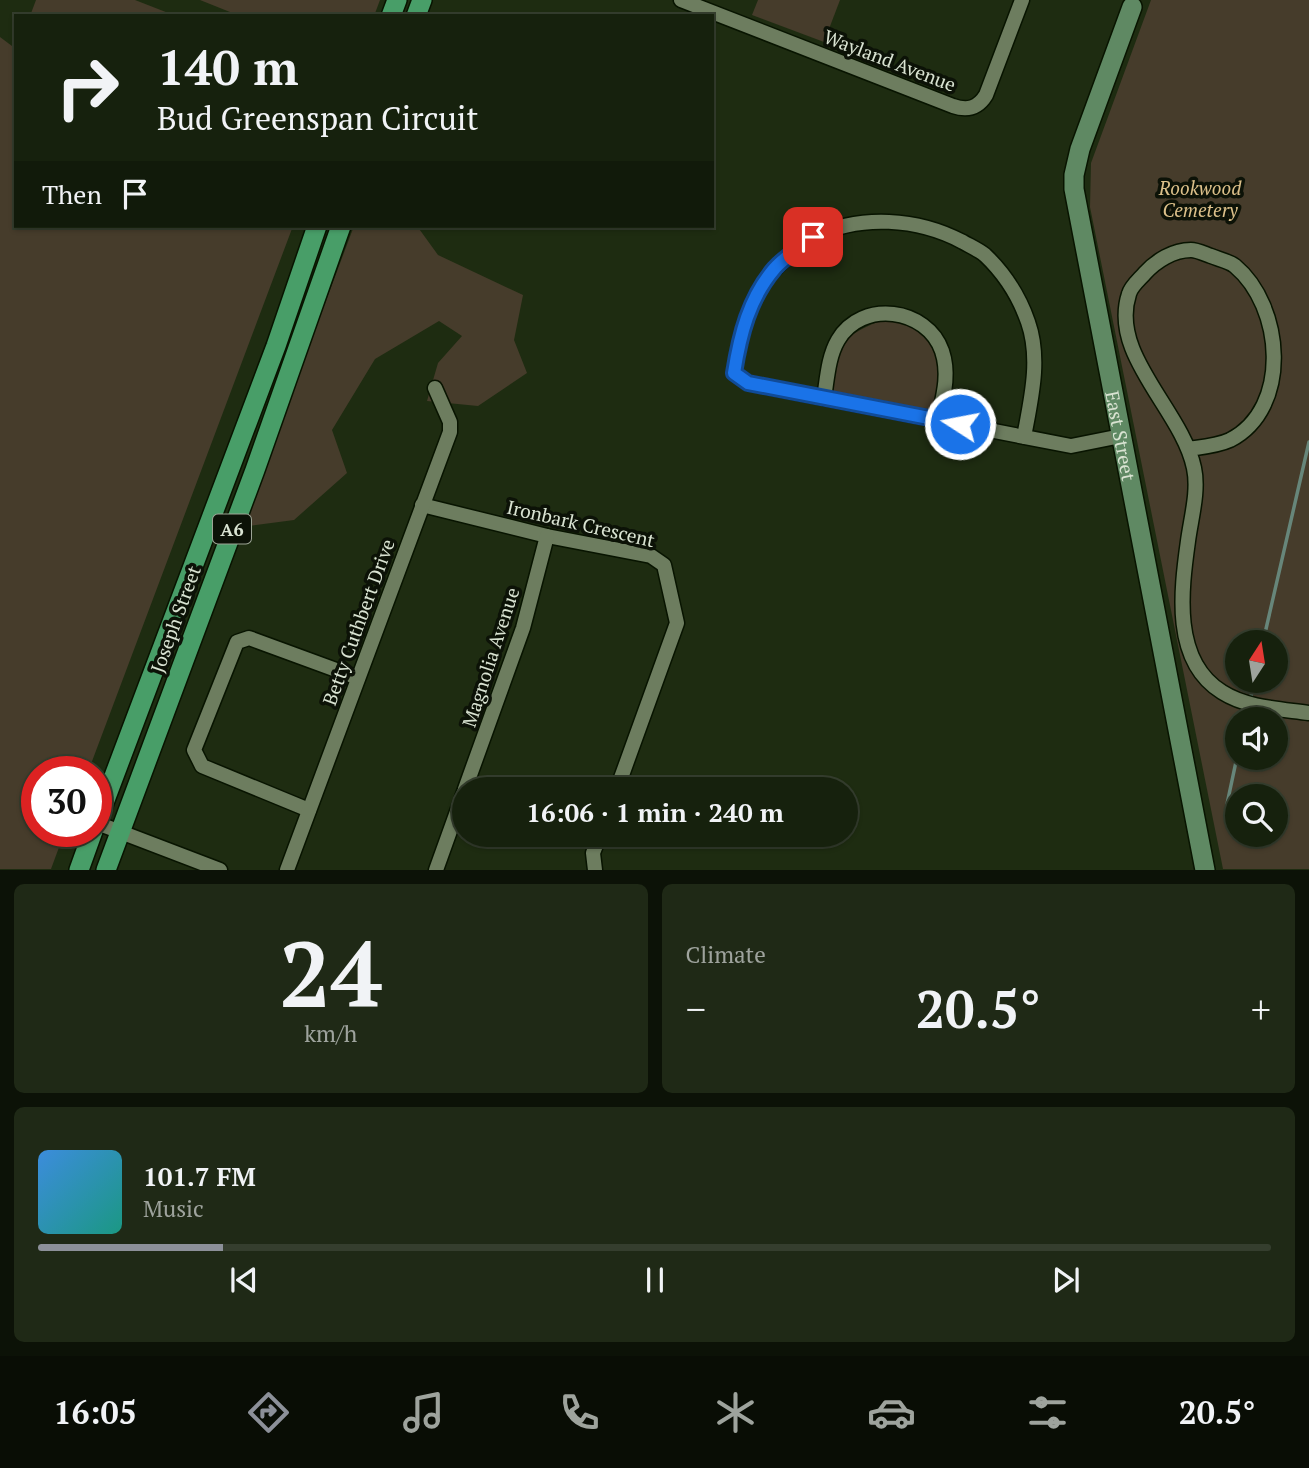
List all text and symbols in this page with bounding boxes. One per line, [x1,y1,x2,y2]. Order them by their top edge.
street label: Wayland Avenue [820,23,960,97]
text: 140 m [157,34,299,99]
icon: right [42,42,133,133]
text: Bud Greenspan Circuit [157,97,478,139]
icon: arrive [116,175,154,213]
park label: Rookwood Cemetery [1158,175,1242,222]
text: Then [42,177,102,211]
pin [783,207,843,267]
icon: arrive [794,218,832,256]
position arrow [923,387,997,461]
street label: East Street [1101,388,1142,483]
street label: Ironbark Crescent [505,494,657,552]
road number: A6 [213,514,251,544]
street label: Betty Cuthbert Drive [316,535,400,709]
street label: Joseph Street [144,562,206,676]
street label: Magnolia Avenue [456,584,524,730]
north arrow [1225,630,1288,693]
map controls [1225,630,1288,847]
button: sound [1225,707,1288,770]
speed limit sign: 30 [21,756,112,847]
button: search [1225,784,1288,847]
text: 16:06 · 1 min · 240 m [526,795,784,829]
text: 24 [279,912,382,1033]
text: Climate [686,939,766,970]
text: 20.5° [916,974,1041,1043]
text: − [686,984,706,1034]
text: + [1251,984,1271,1034]
text: km/h [304,1018,357,1049]
text: 101.7 FM [143,1159,256,1193]
text: Music [143,1193,204,1224]
icon: previous [225,1261,263,1299]
icon: pause [636,1261,674,1299]
icon: next [1047,1261,1085,1299]
icon: directions [244,1388,293,1437]
icon: music [399,1388,448,1437]
icon: phone [555,1388,604,1437]
icon: climate [711,1388,760,1437]
icon: car [867,1388,916,1437]
icon: filters [1023,1388,1072,1437]
text: 16:05 [53,1391,137,1433]
text: 20.5° [1179,1391,1256,1433]

